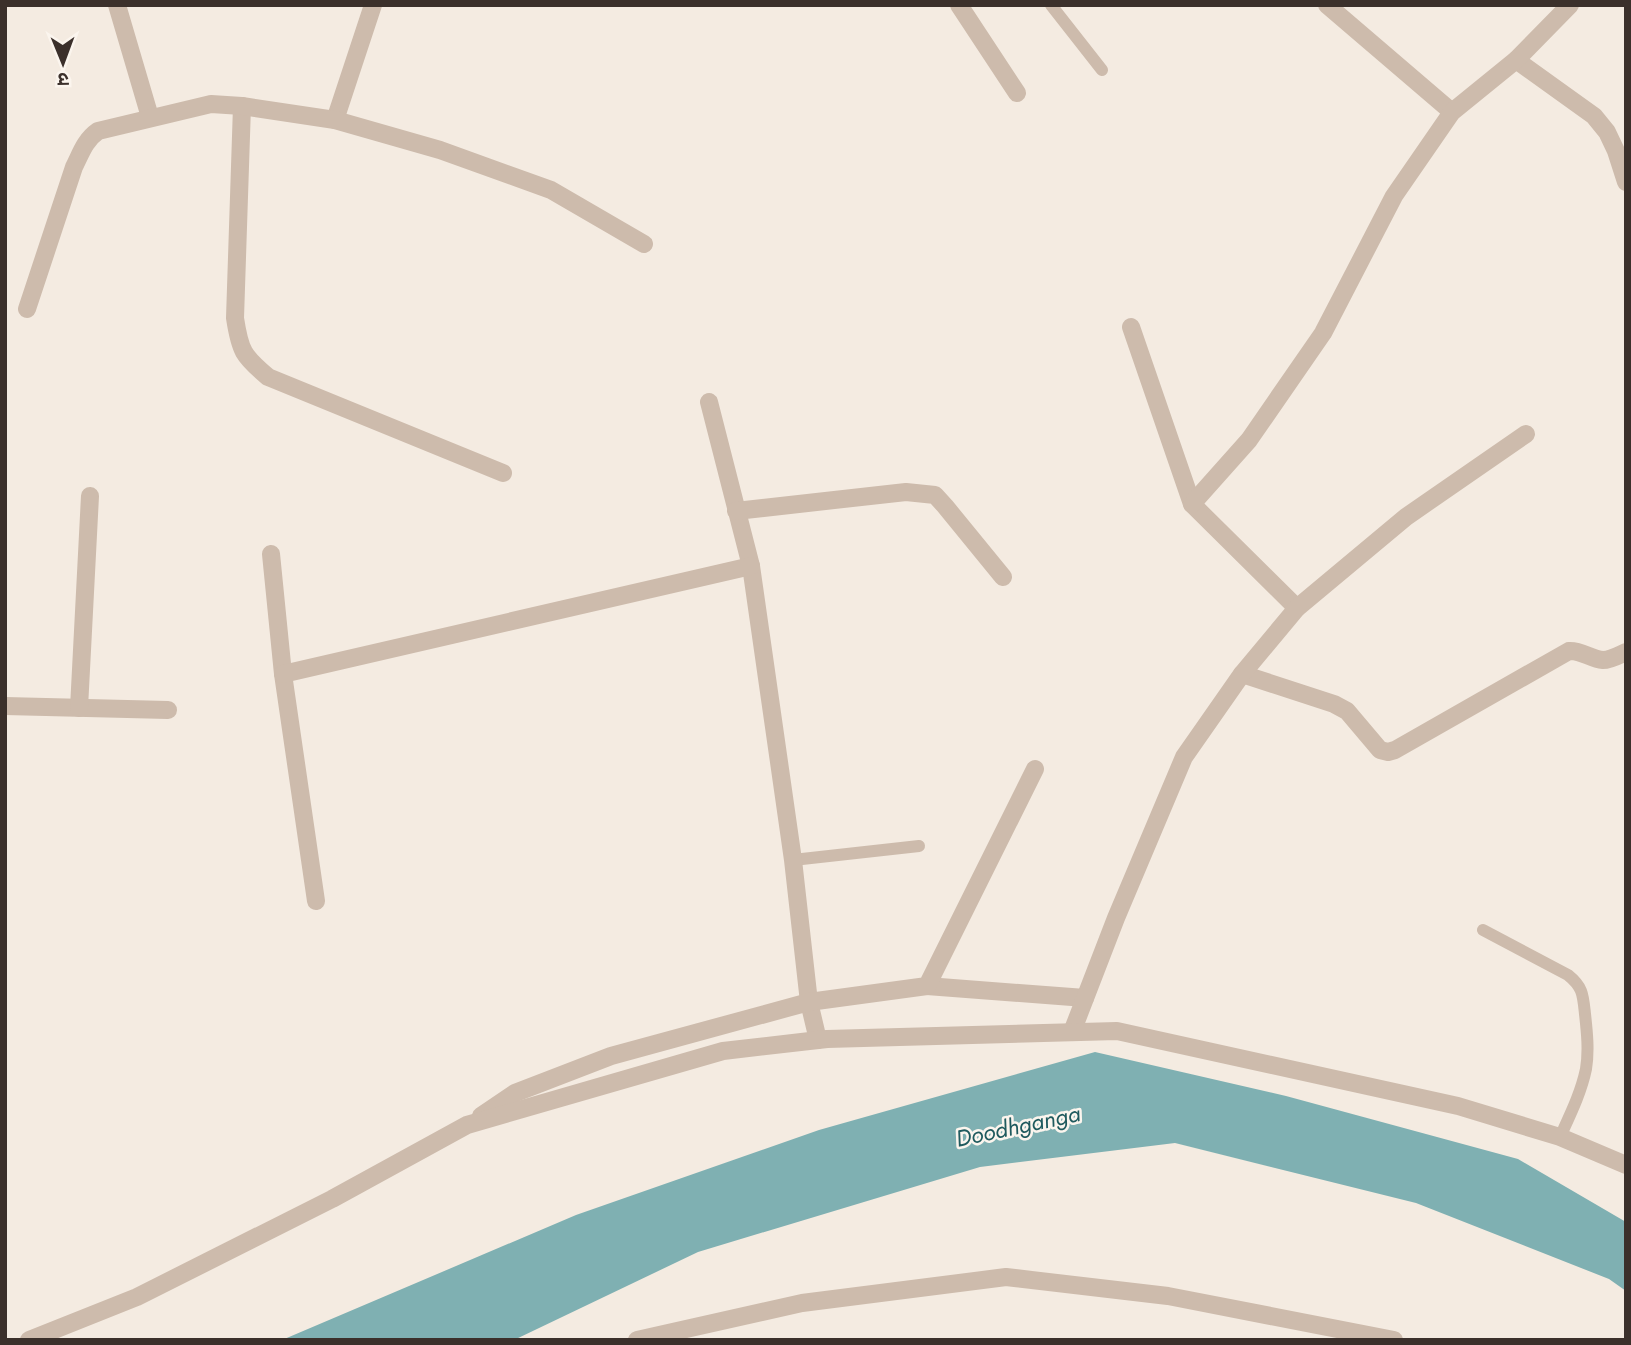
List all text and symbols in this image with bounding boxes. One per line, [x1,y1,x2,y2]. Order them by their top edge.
north arrow [28,28,98,98]
text: उ [57,66,69,93]
water label: Doodhganga [953,1096,1084,1156]

